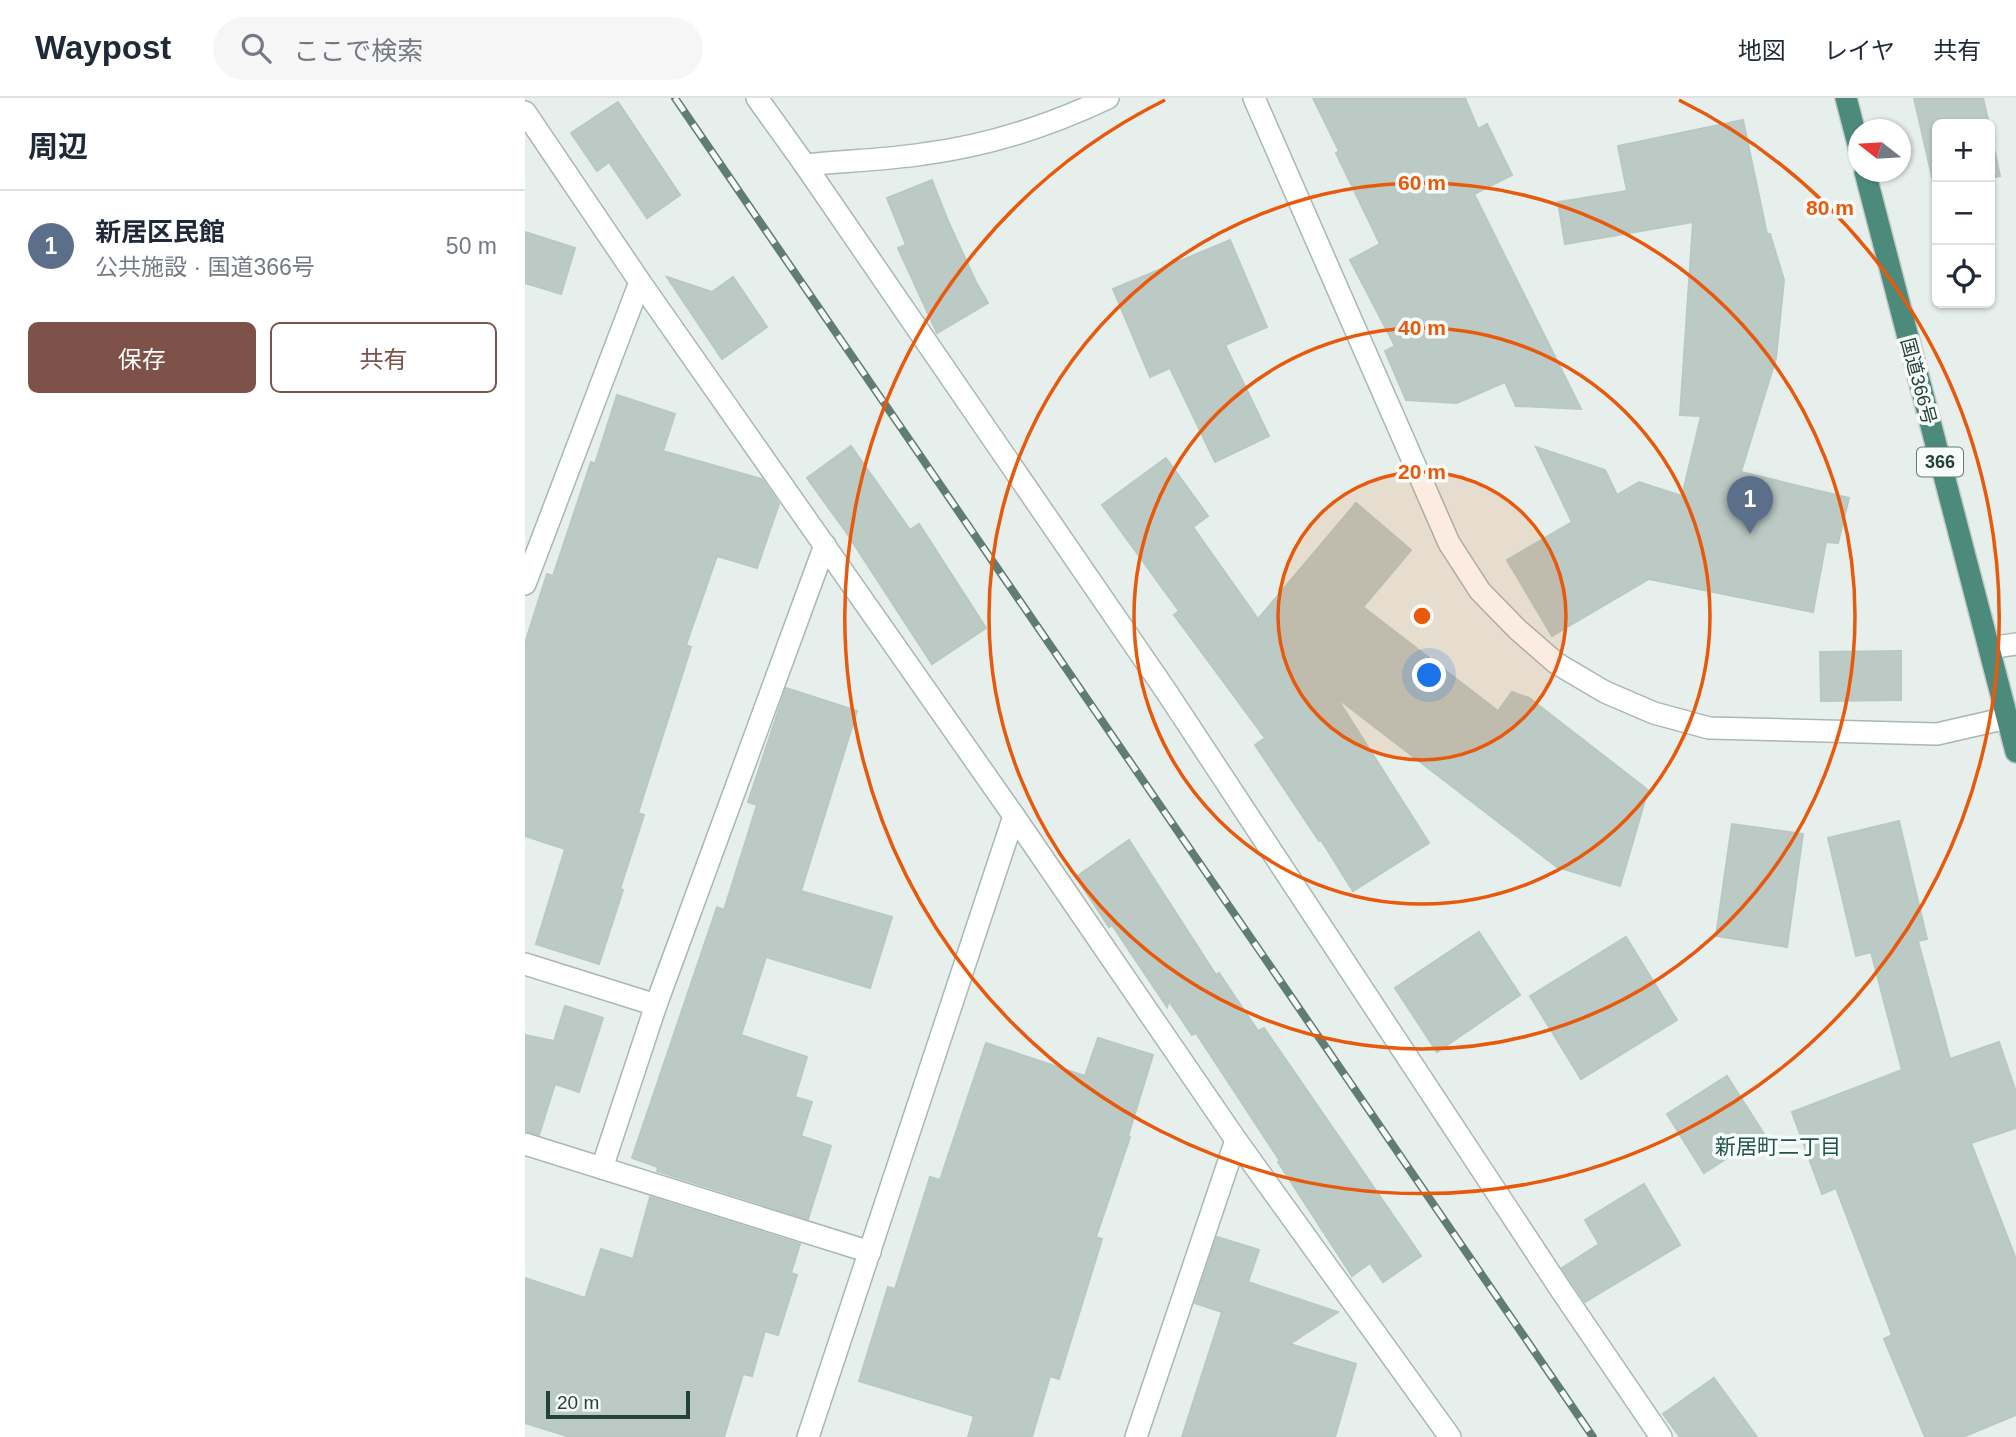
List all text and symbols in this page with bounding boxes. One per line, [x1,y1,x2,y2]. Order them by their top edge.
search box [213,17,703,80]
text: Waypost [35,29,171,66]
icon: search [237,29,275,67]
text: ここで検索 [293,36,423,66]
text: 地図 [1738,37,1786,64]
text: レイヤ [1824,37,1895,64]
text: 共有 [1933,37,1981,64]
north arrow [1848,119,1911,182]
map controls [1932,119,1995,308]
button: + [1932,119,1995,182]
text: 周辺 [28,130,88,163]
text: 60 m [1398,171,1446,194]
button: − [1932,182,1995,245]
text: 80 m [1806,196,1854,219]
text: 新居区民館 [95,217,225,247]
text: 1 [45,233,57,259]
text: 50 m [446,233,497,259]
button: locate [1932,245,1995,308]
text: 公共施設 · 国道366号 [95,254,315,280]
text: 40 m [1398,316,1446,339]
button: 保存 [28,322,256,393]
button: 共有 [270,322,497,393]
street label: 国道366号 [1897,336,1940,427]
road number: 366 [1917,448,1963,476]
text: 20 m [1398,460,1446,483]
pin: 1 [1727,476,1773,534]
centre of rings [1410,604,1434,628]
your location [1412,658,1446,692]
district label: 新居町二丁目 [1715,1135,1841,1158]
scale bar [546,1388,689,1420]
text: 20 m [557,1392,599,1413]

